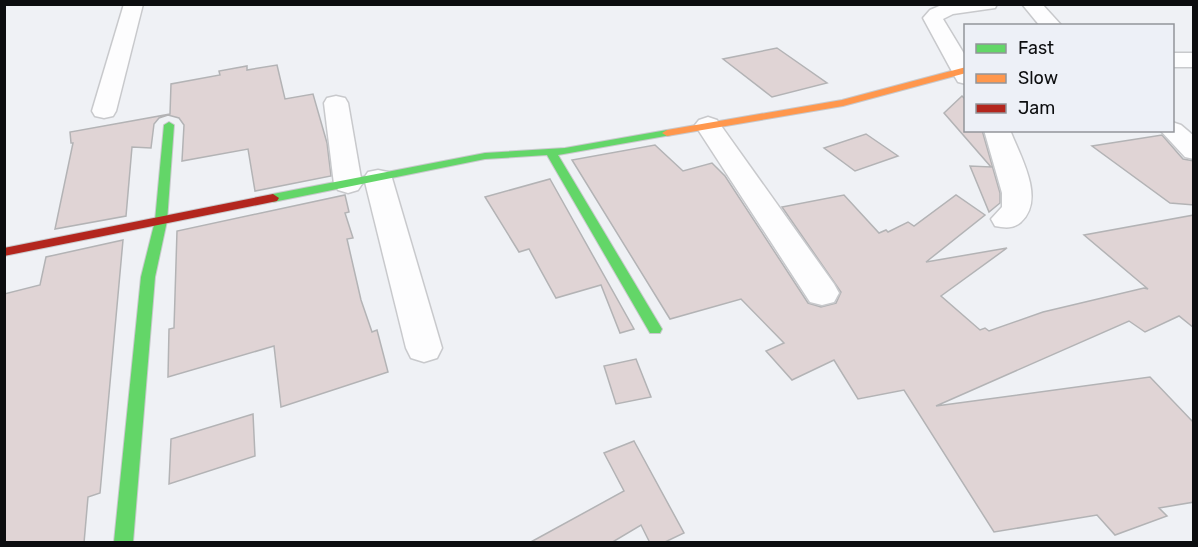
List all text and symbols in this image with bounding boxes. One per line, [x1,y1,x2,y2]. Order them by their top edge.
legend [964,24,1174,132]
text: Fast [1018,37,1054,59]
text: Slow [1018,67,1058,89]
text: Jam [1018,97,1055,119]

